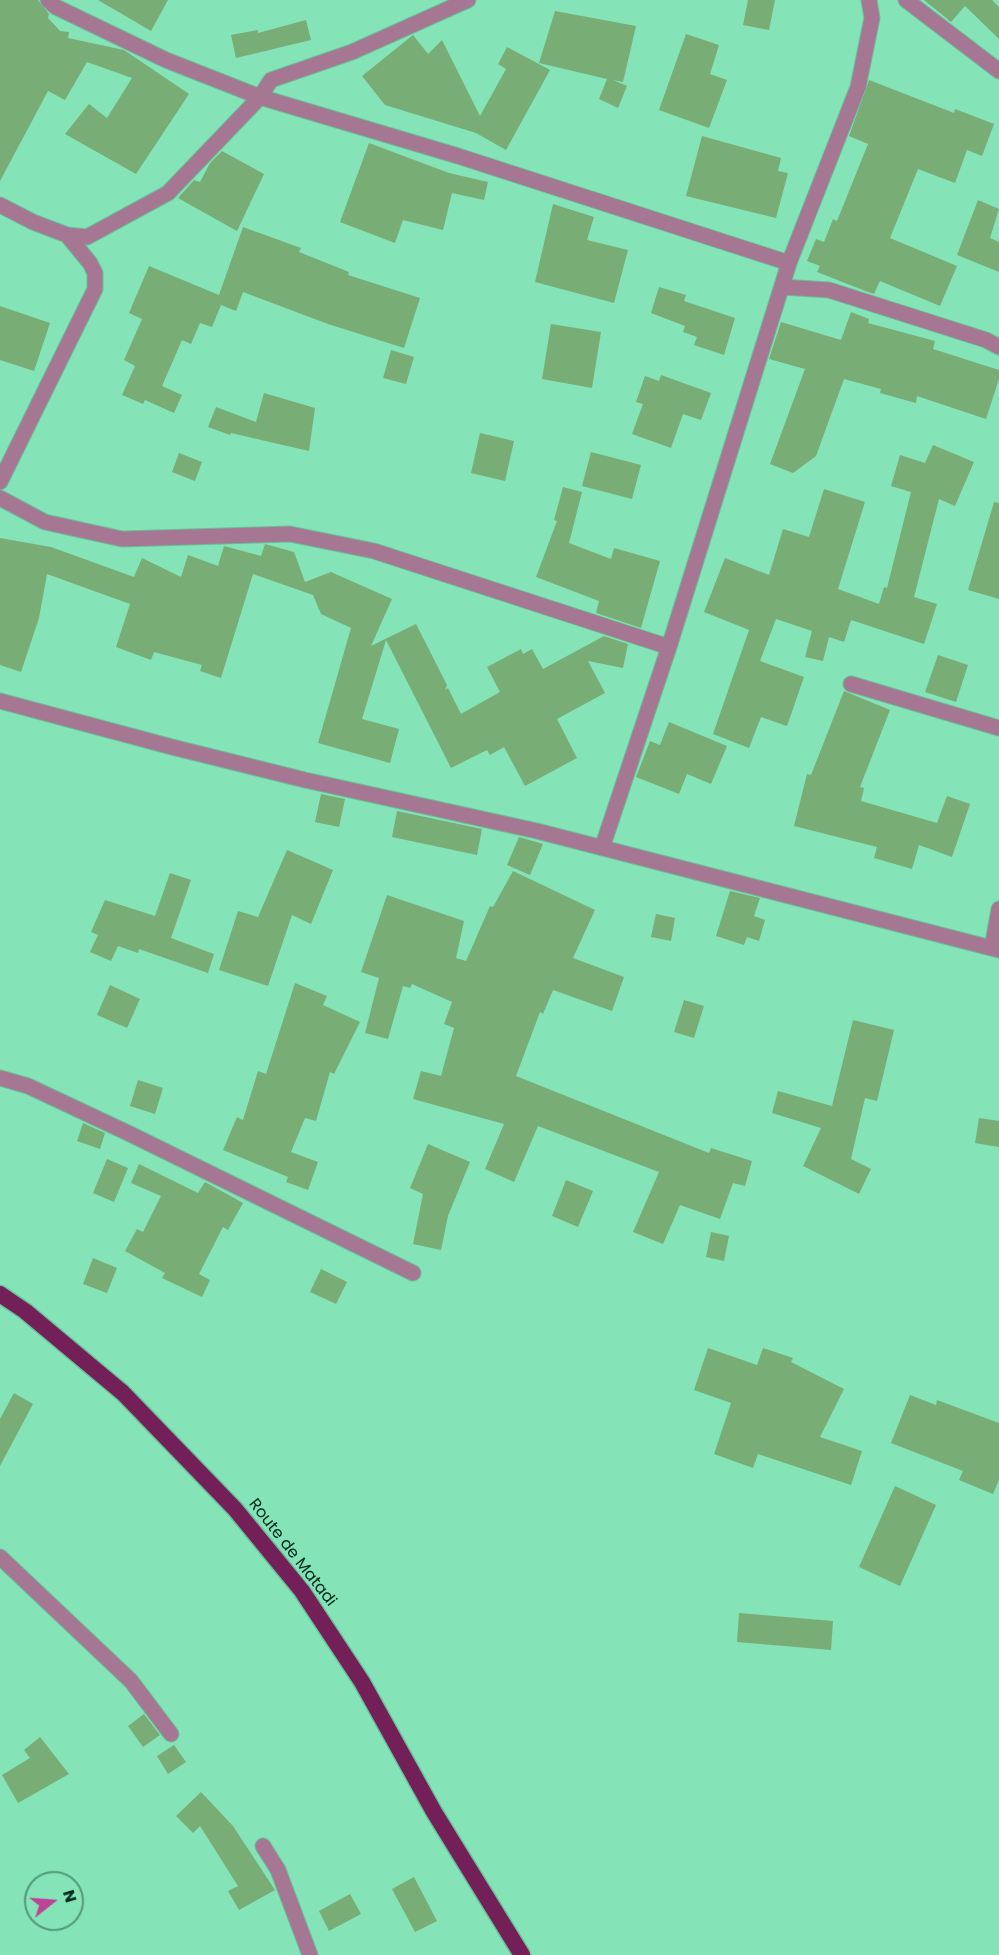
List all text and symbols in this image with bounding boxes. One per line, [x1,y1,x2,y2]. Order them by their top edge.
street label: Route de Matadi [244,1495,340,1611]
north arrow [24,1871,84,1931]
text: N [57,1887,83,1905]

